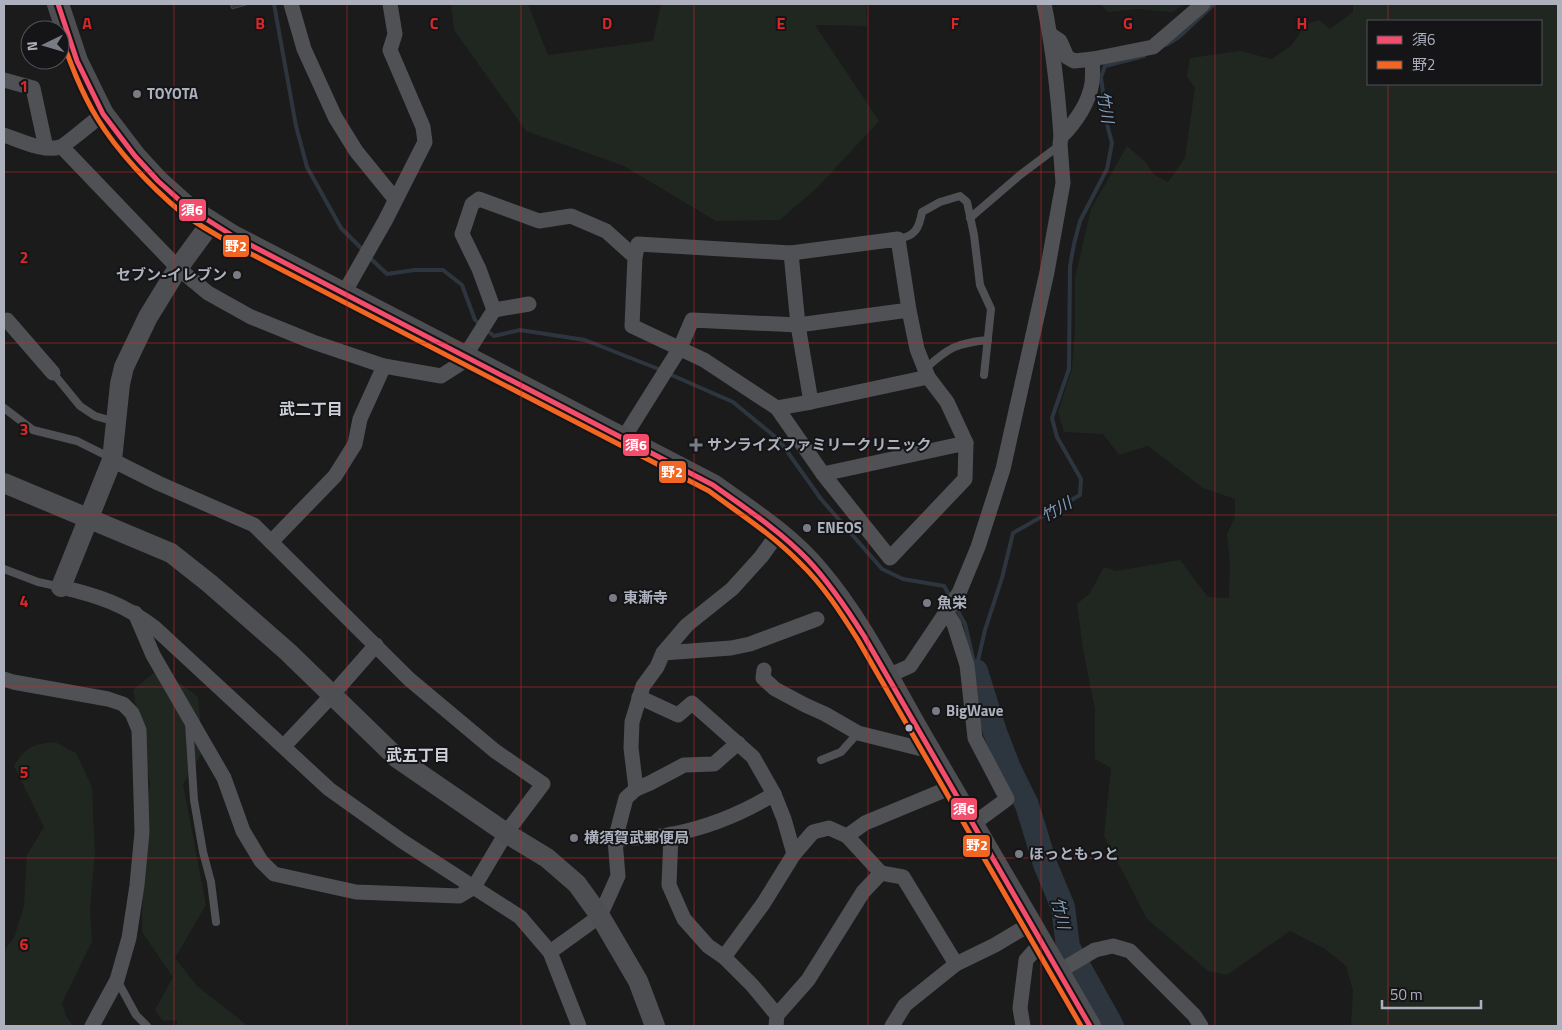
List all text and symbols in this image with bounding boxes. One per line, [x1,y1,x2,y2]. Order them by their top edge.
text: A [82,11,92,35]
text: B [255,11,265,35]
text: C [430,11,439,35]
text: D [602,11,612,35]
text: E [777,11,786,35]
text: F [951,11,960,35]
text: G [1123,11,1133,35]
text: H [1297,11,1307,35]
north arrow [20,20,70,70]
legend [1367,20,1542,85]
text: 須6 [1412,28,1435,51]
text: N [21,40,42,52]
text: 野2 [1412,53,1435,76]
text: 1 [20,74,28,98]
place label: TOYOTA [147,82,198,105]
marker: TOYOTA [131,88,143,100]
water label: 竹川 [1092,89,1121,127]
line badge: 須6 [178,198,207,222]
text: 須6 [181,199,203,220]
line badge: 野2 [222,234,250,258]
text: 野2 [225,235,247,256]
text: 2 [20,245,28,269]
place label: セブン-イレブン [116,263,227,286]
marker: セブン-イレブン [231,269,243,281]
district label: 武二丁目 [279,397,343,421]
text: 3 [20,417,28,441]
line badge: 須6 [622,433,650,457]
place label: サンライズファミリークリニック [707,433,932,456]
text: 須6 [625,434,647,455]
marker: サンライズファミリークリニック [689,438,703,452]
line badge: 野2 [658,460,687,484]
text: 野2 [661,461,683,482]
water label: 竹川 [1036,490,1078,527]
place label: ENEOS [817,516,862,539]
marker: ENEOS [801,522,813,534]
place label: 東漸寺 [623,586,668,609]
text: 4 [20,589,29,613]
place label: 魚栄 [937,591,967,614]
marker: 東漸寺 [607,592,619,604]
marker: 魚栄 [921,597,933,609]
place label: BigWave [946,699,1004,722]
marker: BigWave [930,705,942,717]
unlabelled marker [904,723,914,733]
district label: 武五丁目 [386,743,450,767]
text: 5 [20,760,29,784]
line badge: 須6 [950,797,978,821]
text: 須6 [953,798,975,819]
place label: 横須賀武郵便局 [584,826,689,849]
marker: 横須賀武郵便局 [568,832,580,844]
line badge: 野2 [962,834,991,858]
text: 野2 [966,834,988,855]
place label: ほっともっと [1029,842,1119,865]
marker: ほっともっと [1013,848,1025,860]
water label: 竹川 [1046,895,1077,933]
text: 6 [20,932,29,956]
scale bar [1382,978,1481,1010]
text: 50 m [1390,983,1423,1006]

